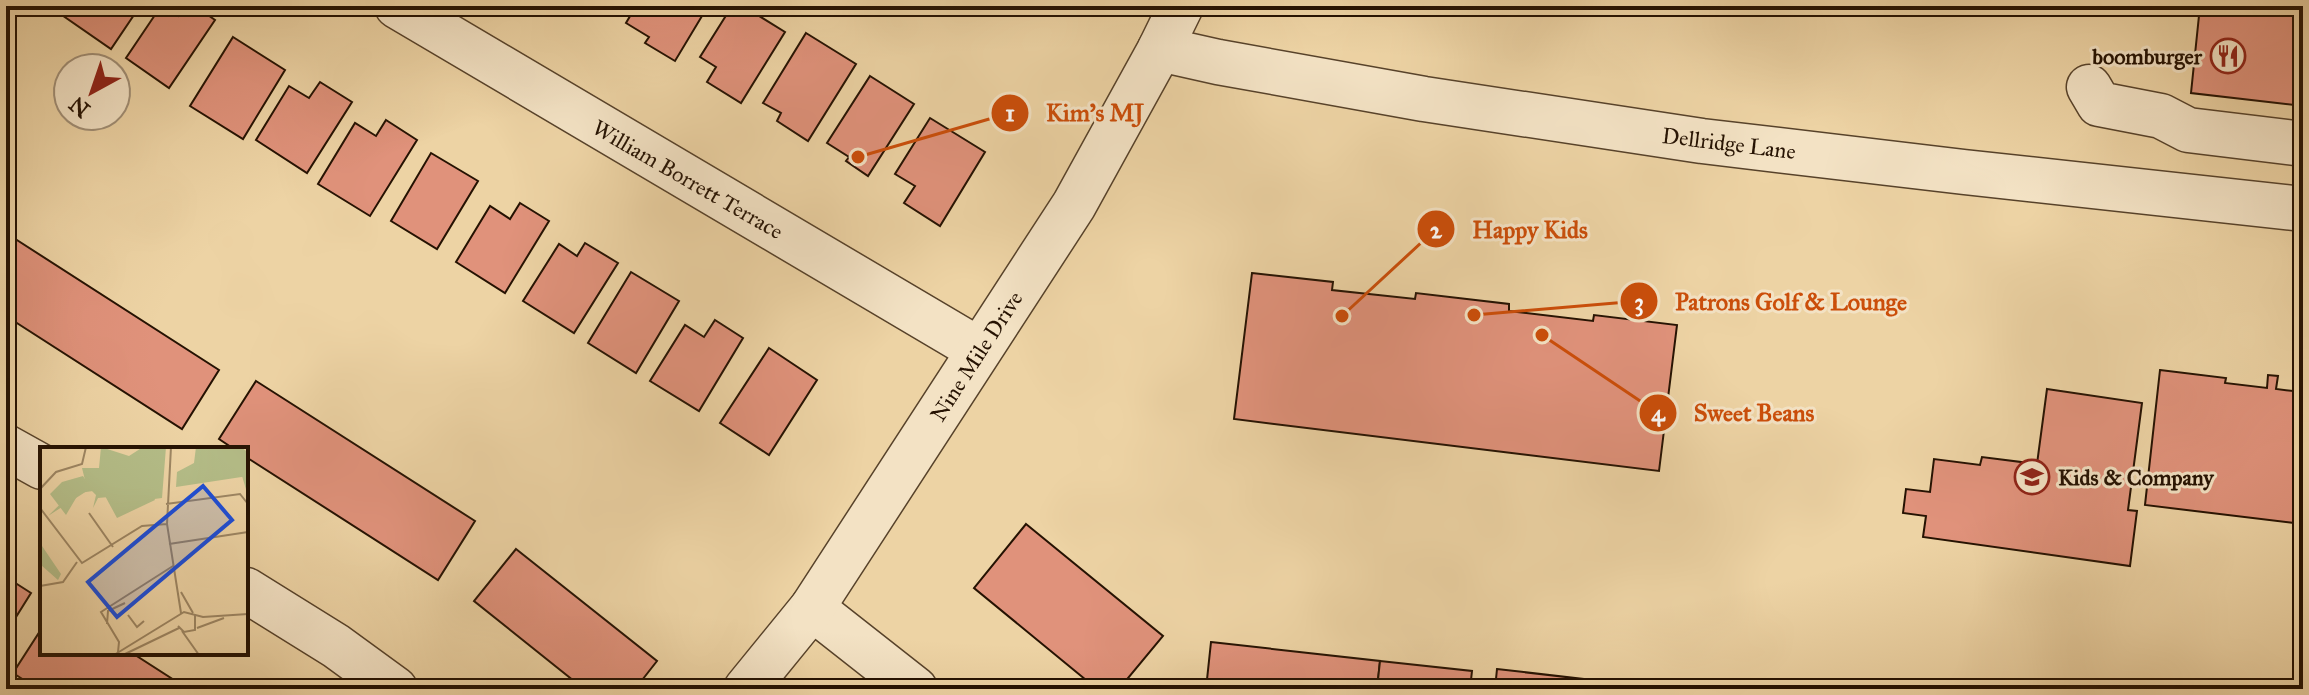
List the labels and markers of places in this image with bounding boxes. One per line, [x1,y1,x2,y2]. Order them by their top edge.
restaurant icon: boomburger [2209,37,2247,75]
place label: boomburger [2091,43,2203,70]
callout: Kim's MJ [990,89,1160,137]
callout: Happy Kids [1416,205,1603,253]
callout: Patrons Golf & Lounge [1619,277,1922,325]
callout: Sweet Beans [1638,389,1831,437]
school or university icon: Kids & Company [2013,458,2051,496]
place label: Kids & Company [2058,464,2215,491]

